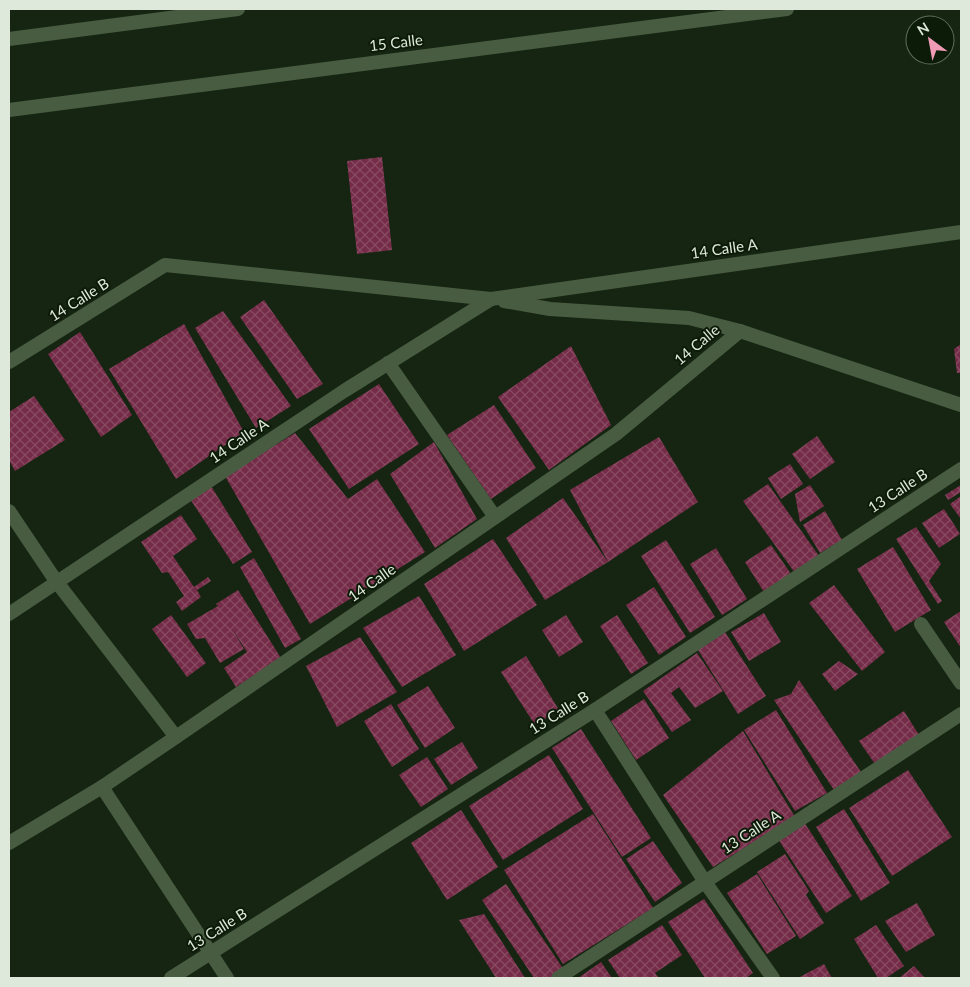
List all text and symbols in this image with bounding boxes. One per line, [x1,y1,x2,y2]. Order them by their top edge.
north arrow [905,15,955,65]
text: N [914,18,932,39]
street label: 15 Calle [368,30,424,54]
street label: 14 Calle A [689,234,759,262]
street label: 14 Calle B [45,274,112,325]
street label: 14 Calle [670,320,723,368]
street label: 14 Calle A [206,413,272,466]
street label: 13 Calle B [864,464,931,516]
street label: 14 Calle [344,559,399,605]
street label: 13 Calle B [525,687,592,738]
street label: 13 Calle A [717,805,784,857]
street label: 13 Calle B [183,904,250,955]

